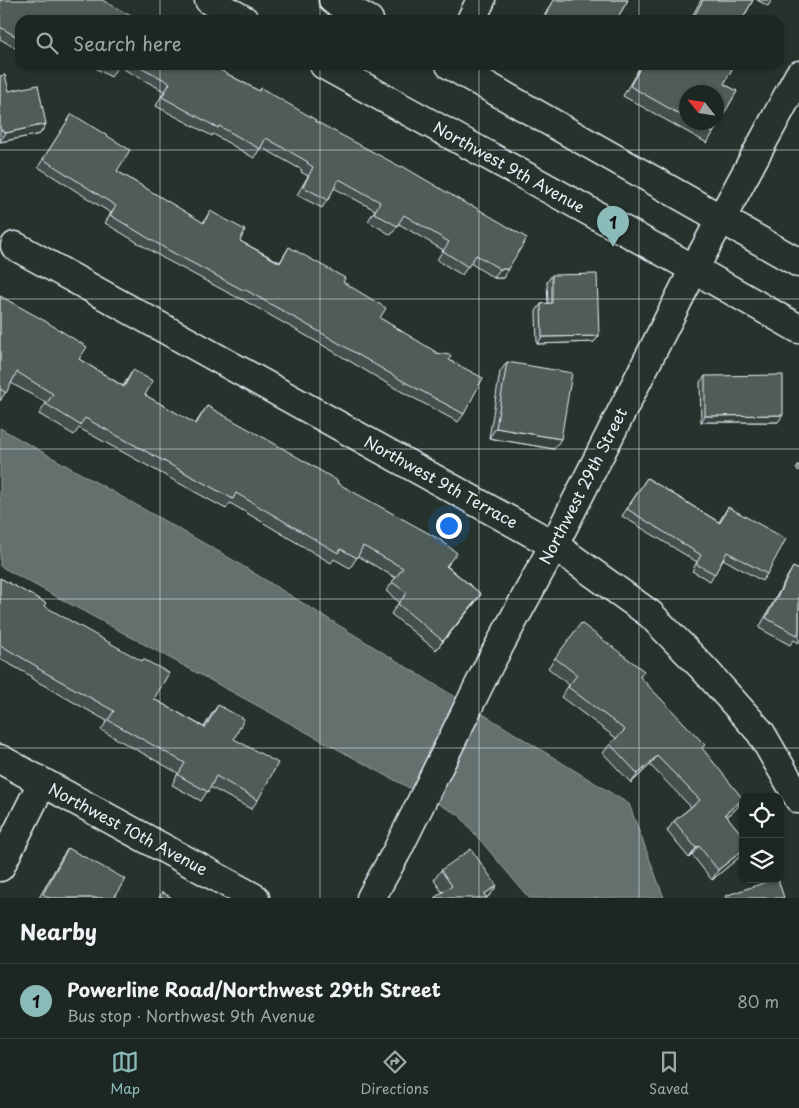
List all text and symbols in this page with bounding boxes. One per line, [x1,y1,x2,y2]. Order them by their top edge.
search box [15,15,784,70]
icon: search [33,29,61,57]
text: Search here [73,29,182,57]
north arrow [679,85,724,130]
street label: Northwest 9th Avenue [429,114,590,218]
pin: 1 [597,206,629,247]
street label: Northwest 29th Street [532,403,632,568]
street label: Northwest 9th Terrace [360,429,523,533]
your location [436,513,462,539]
street label: Northwest 10th Avenue [45,776,212,880]
map controls [739,793,784,883]
button: locate [739,793,784,838]
button: layers [739,838,784,883]
text: Nearby [20,915,97,947]
text: Powerline Road/Northwest 29th Street [67,975,441,1003]
text: 1 [32,989,40,1013]
text: 80 m [737,989,779,1013]
text: Bus stop · Northwest 9th Avenue [67,1003,315,1027]
tab: Map [110,1048,140,1099]
tab: Directions [361,1048,429,1099]
tab: Saved [649,1048,689,1099]

